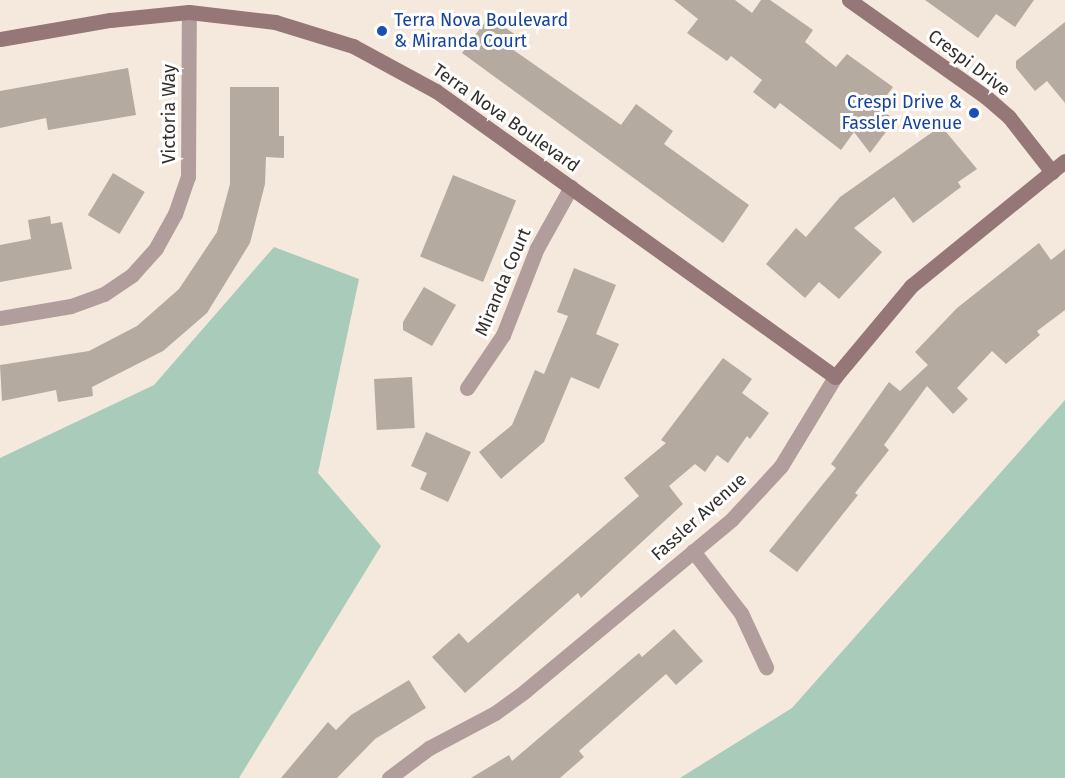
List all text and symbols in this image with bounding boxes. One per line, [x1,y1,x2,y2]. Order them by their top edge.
place label: Terra Nova Boulevard & Miranda Court [394,10,568,52]
marker: Terra Nova Boulevard & Miranda Court [375,24,389,38]
street label: Crespi Drive [924,25,1014,101]
street label: Terra Nova Boulevard [428,59,584,177]
street label: Victoria Way [158,64,180,164]
place label: Crespi Drive & Fassler Avenue [842,92,962,134]
marker: Crespi Drive & Fassler Avenue [967,106,981,120]
street label: Miranda Court [471,225,535,339]
street label: Fassler Avenue [647,469,751,565]

